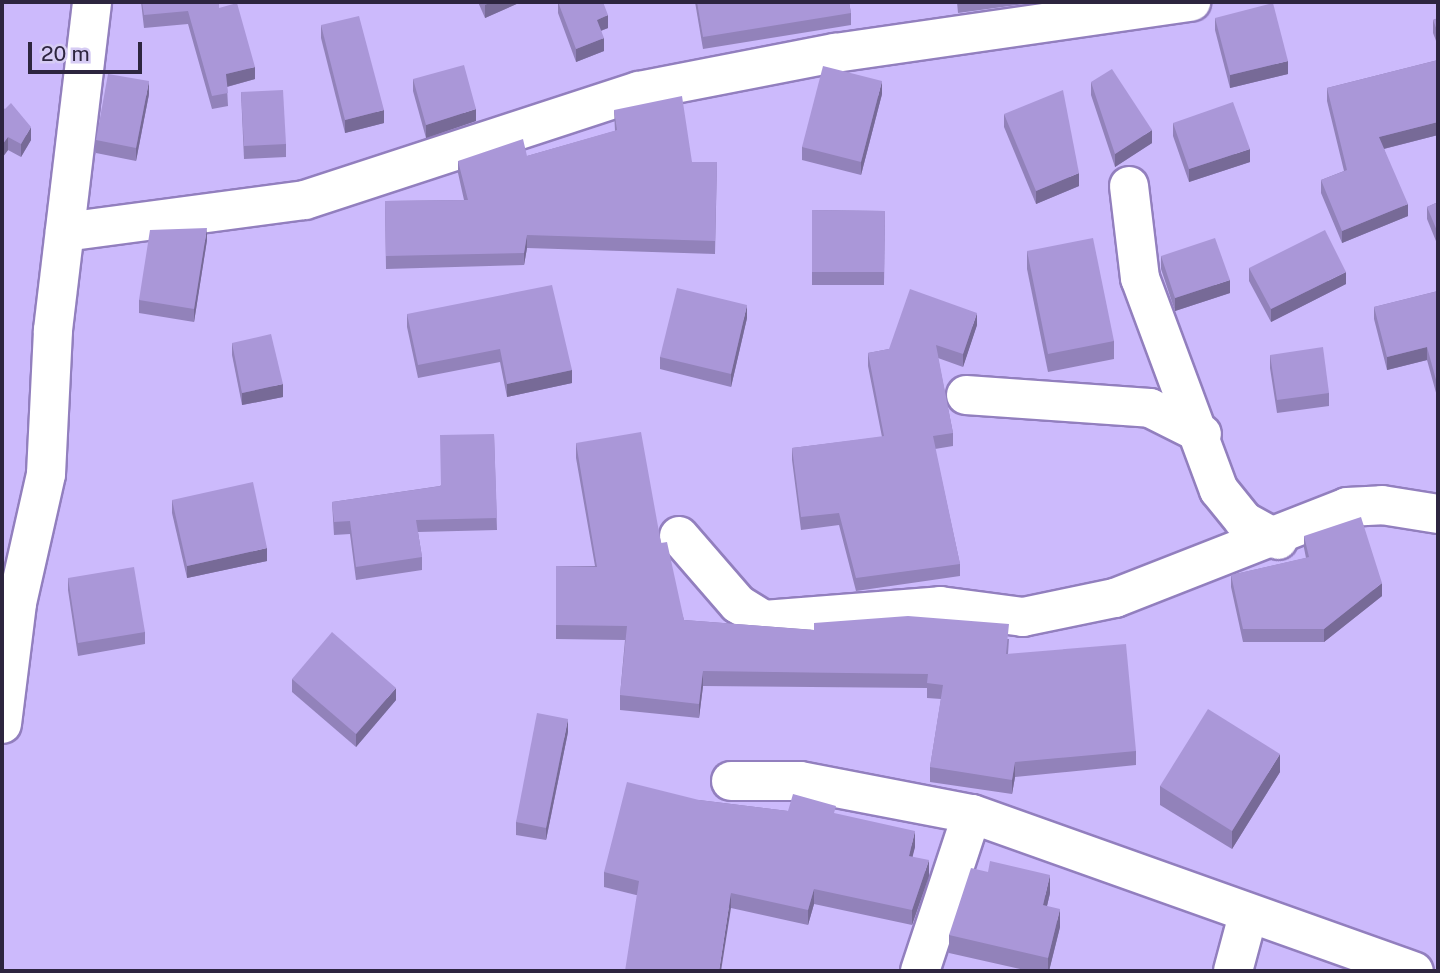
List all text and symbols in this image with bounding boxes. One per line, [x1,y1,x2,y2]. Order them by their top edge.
scale bar [32,28,145,72]
text: 20 m [41,41,90,66]

